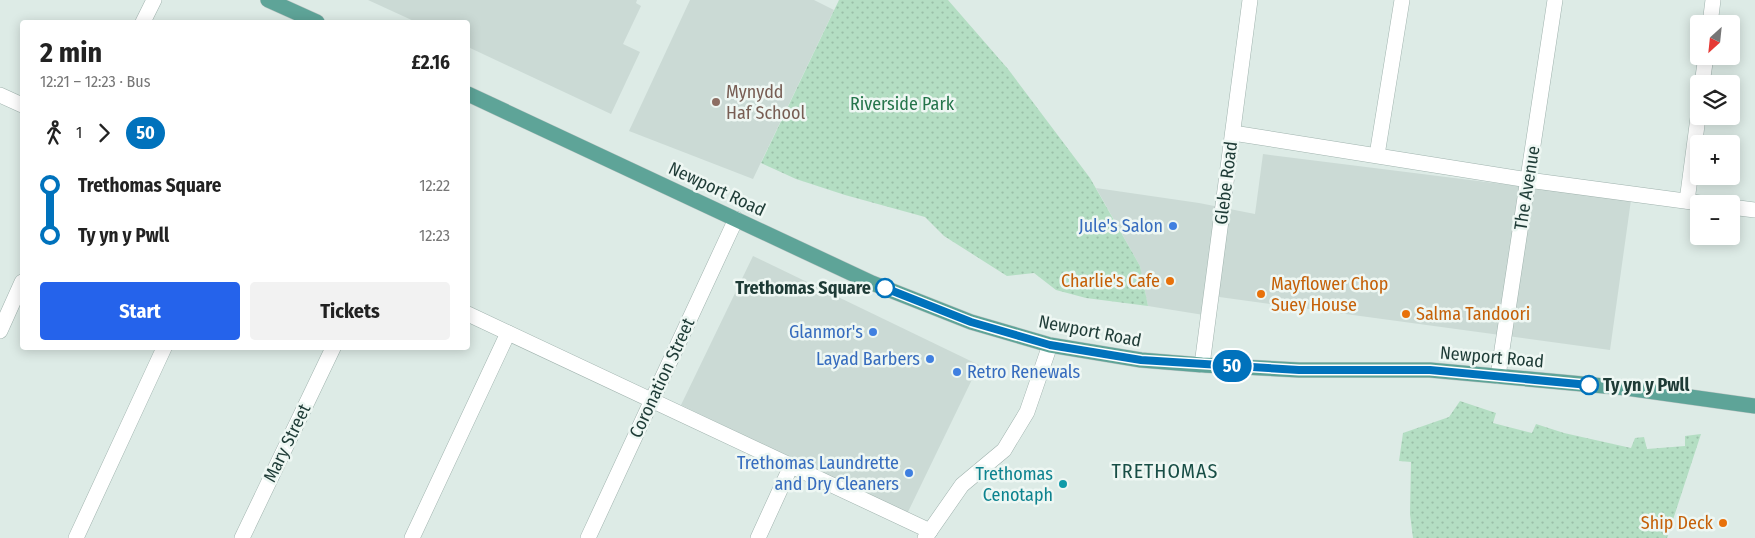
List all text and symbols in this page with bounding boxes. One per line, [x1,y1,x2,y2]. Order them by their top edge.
north arrow [1690,15,1740,65]
map controls [1690,15,1740,245]
text: 2 min [40,36,102,69]
text: £2.16 [411,51,450,74]
text: 12:21 – 12:23 · Bus [40,72,151,91]
button: layers [1690,75,1740,125]
place label: Mynydd Haf School [726,81,806,124]
park label: Riverside Park [850,93,955,115]
marker: Mynydd Haf School [710,96,722,108]
icon: walk [40,119,68,147]
icon: forward [90,119,118,147]
text: 50 [136,122,155,144]
text: 1 [76,123,82,142]
button: + [1690,135,1740,185]
street label: Glebe Road [1210,140,1242,226]
street label: The Avenue [1509,144,1545,232]
street label: Newport Road [665,157,769,221]
text: Trethomas Square [78,174,221,197]
text: 12:22 [419,176,450,195]
button: − [1690,195,1740,245]
place label: Jule's Salon [1079,215,1163,237]
marker: Jule's Salon [1167,220,1179,232]
text: Ty yn y Pwll [78,224,169,247]
text: 12:23 [419,226,450,245]
place label: Charlie's Cafe [1061,270,1160,292]
place label: Mayflower Chop Suey House [1271,273,1388,316]
marker: Charlie's Cafe [1164,275,1176,287]
place label: Trethomas Square [735,277,871,299]
marker: Trethomas Square [875,278,895,298]
button: Start [40,282,240,340]
button: Tickets [250,282,450,340]
marker: Mayflower Chop Suey House [1255,288,1267,300]
place label: Salma Tandoori [1416,303,1530,325]
marker: Salma Tandoori [1400,308,1412,320]
street label: Newport Road [1037,310,1143,352]
street label: Coronation Street [625,314,699,441]
place label: Glanmor's [789,321,863,343]
marker: Glanmor's [867,326,879,338]
street label: Newport Road [1439,341,1545,373]
place label: Layad Barbers [816,348,920,370]
line badge: 50 [1210,350,1254,382]
marker: Layad Barbers [924,353,936,365]
text: 50 [1223,355,1241,377]
place label: Retro Renewals [967,361,1081,383]
marker: Retro Renewals [951,366,963,378]
place label: Ty yn y Pwll [1603,374,1689,396]
marker: Ty yn y Pwll [1579,375,1599,395]
street label: Mary Street [259,400,315,486]
place label: Trethomas Laundrette and Dry Cleaners [737,452,899,495]
district label: TRETHOMAS [1112,459,1219,483]
place label: Trethomas Cenotaph [975,463,1053,506]
marker: Trethomas Laundrette and Dry Cleaners [903,467,915,479]
marker: Trethomas Cenotaph [1057,478,1069,490]
place label: Ship Deck [1641,512,1714,534]
marker: Ship Deck [1717,517,1729,529]

